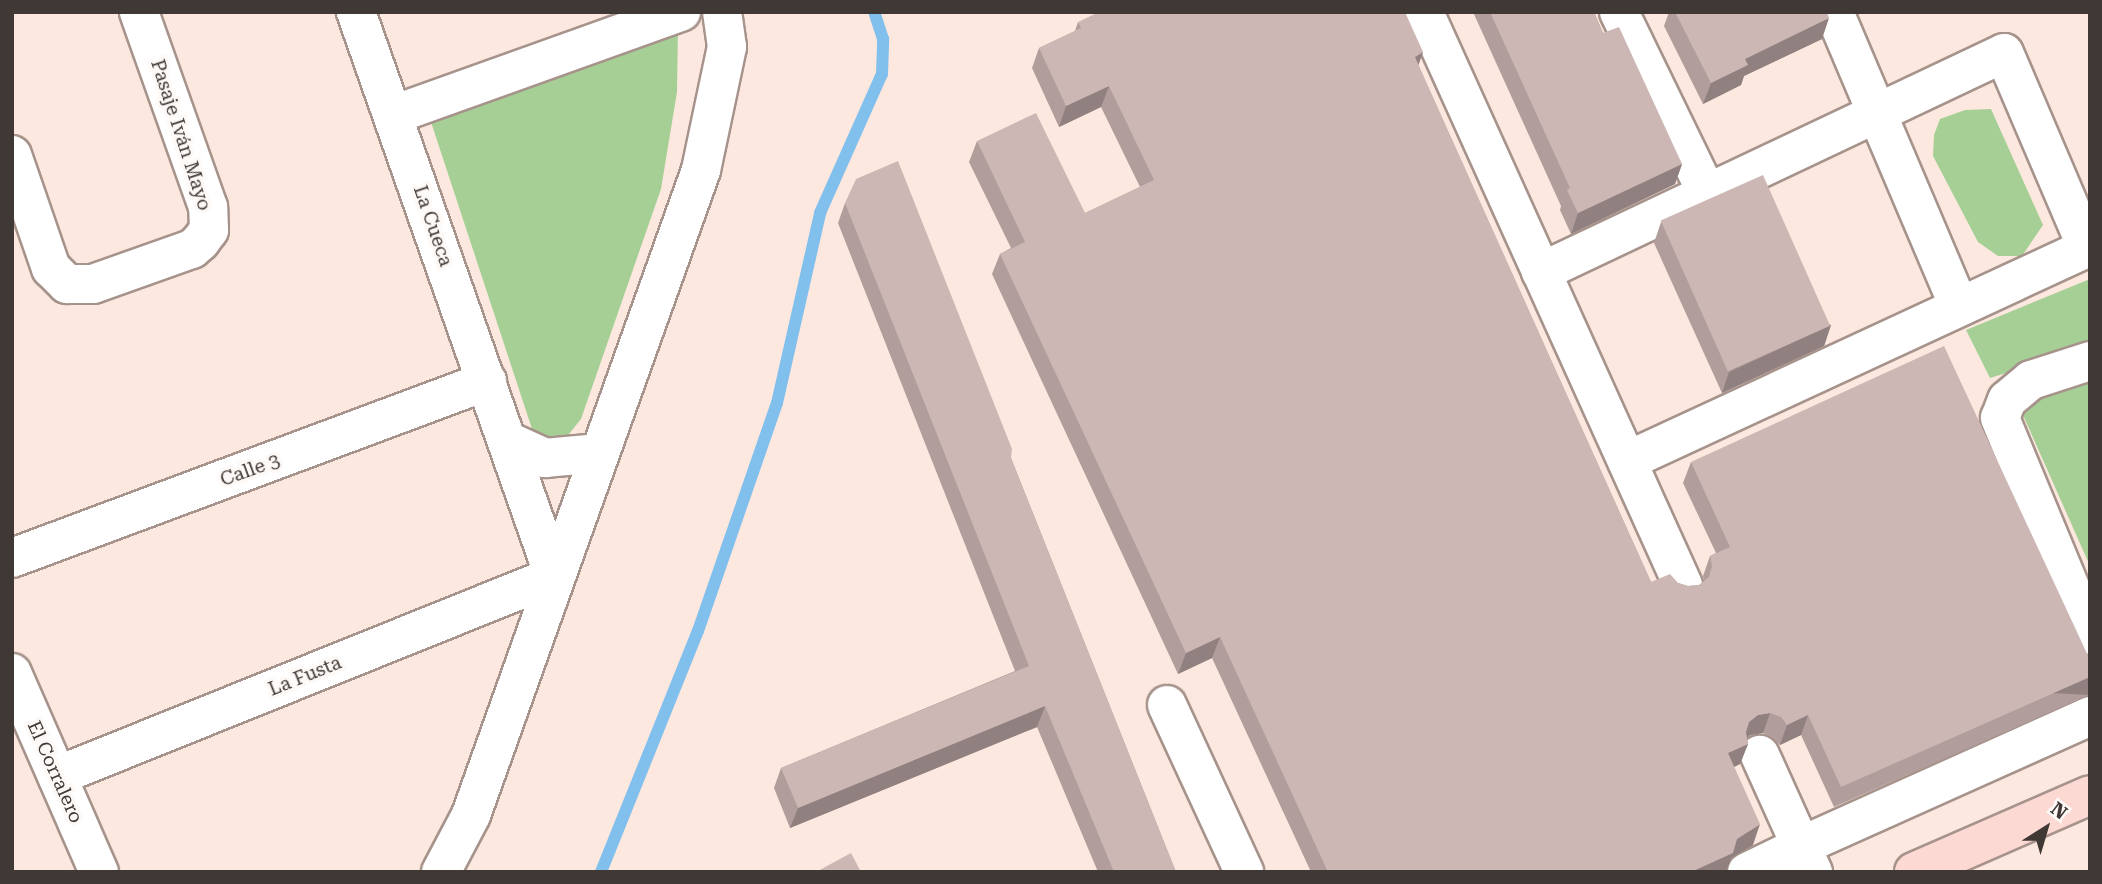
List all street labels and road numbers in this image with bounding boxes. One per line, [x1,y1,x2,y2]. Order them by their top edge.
street label: Pasaje Iván Mayo [146,57,216,213]
street label: La Cueca [409,183,457,269]
street label: Calle 3 [217,449,283,491]
street label: La Fusta [265,651,345,701]
street label: El Corralero [22,717,88,827]

